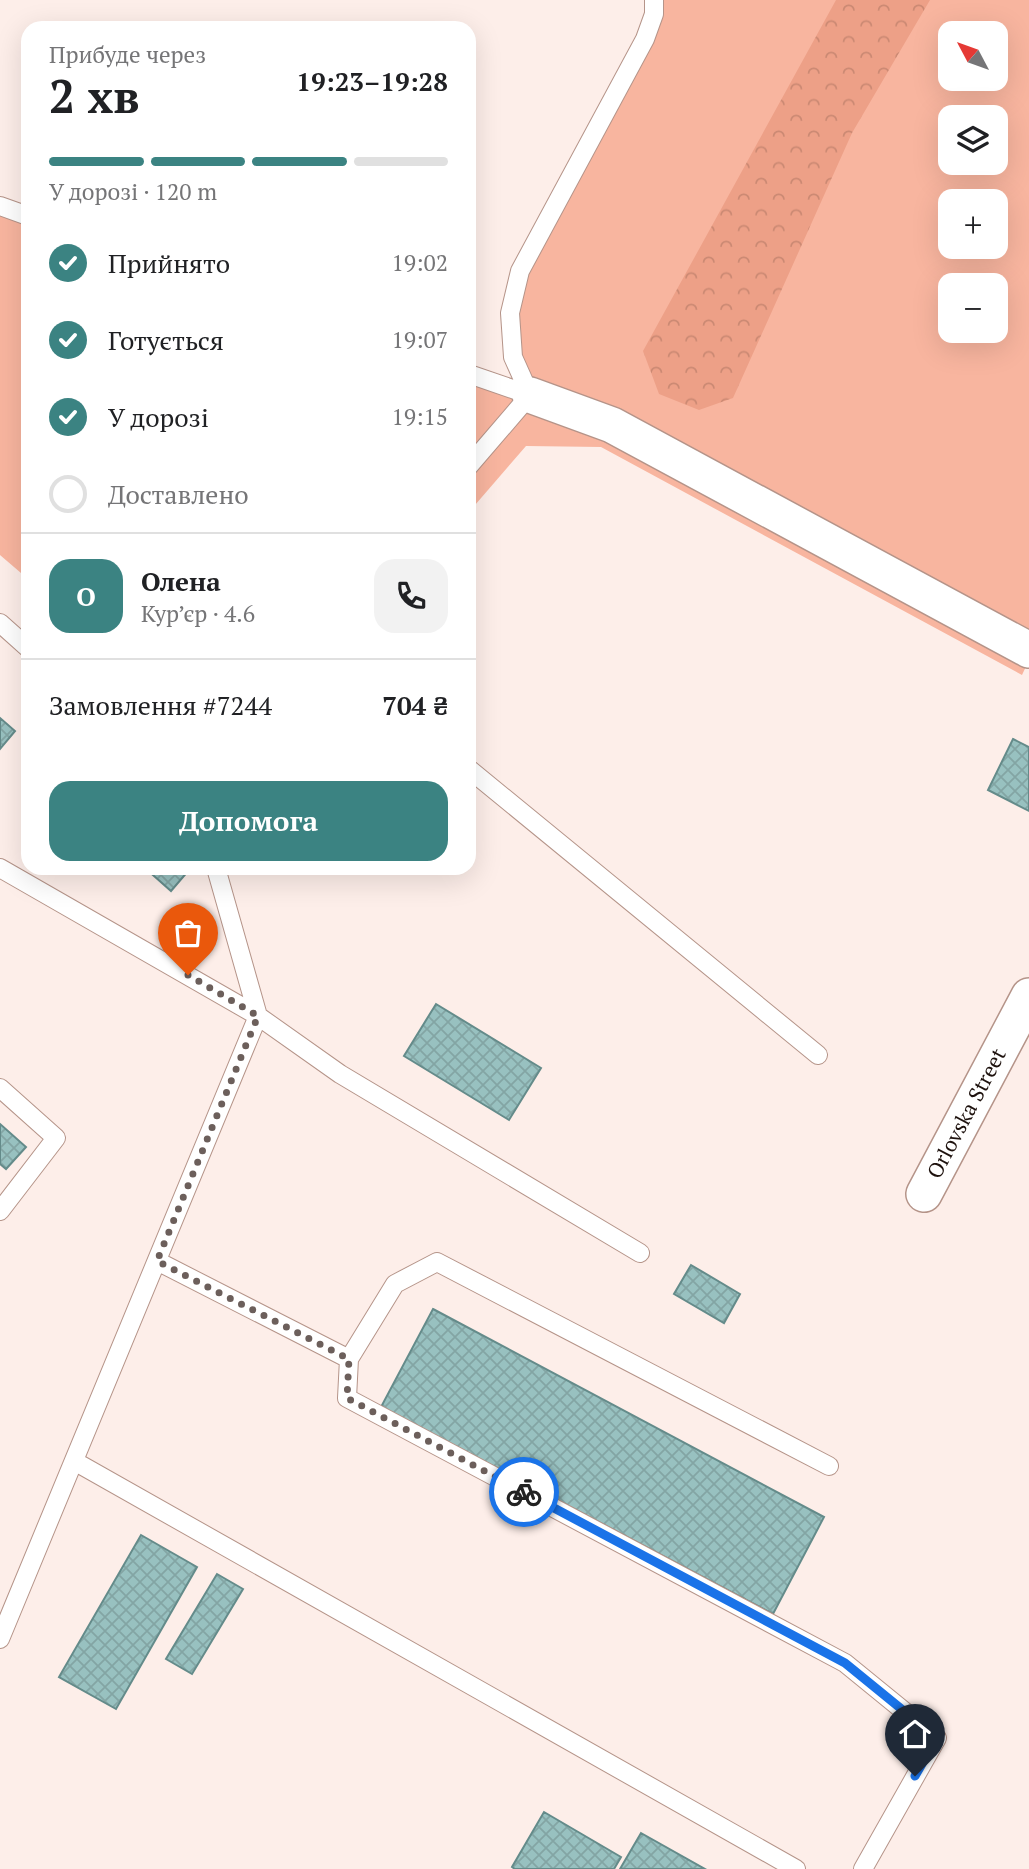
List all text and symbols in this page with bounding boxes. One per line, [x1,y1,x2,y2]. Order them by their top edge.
north arrow [938,21,1008,91]
map controls [938,21,1008,343]
text: Прибуде через [49,39,206,70]
text: 19:23–19:28 [296,64,448,98]
text: 2 хв [49,65,140,126]
button: layers [938,105,1008,175]
text: У дорозі · 120 m [49,176,217,207]
button: + [938,189,1008,259]
icon: check [49,244,87,282]
text: Прийнято [108,246,230,280]
text: 19:02 [391,247,448,278]
button: − [938,273,1008,343]
icon: check [49,321,87,359]
text: Готується [108,323,224,357]
text: 19:07 [391,324,448,355]
icon: check [49,398,87,436]
text: У дорозі [108,400,209,434]
text: 19:15 [391,401,448,432]
text: Доставлено [108,477,249,511]
button: phone [374,559,448,633]
text: Олена [141,564,221,598]
text: О [76,579,96,613]
text: Кур’єр · 4.6 [141,598,255,629]
text: Замовлення #7244 [49,688,272,722]
text: 704 ₴ [382,688,448,722]
button: Допомога [49,781,448,861]
pin [158,903,218,975]
icon: bag [169,914,207,952]
street label: Orlovska Street [920,1043,1012,1183]
courier [489,1457,559,1527]
icon: bike [505,1473,543,1511]
pin [885,1704,945,1776]
icon: home [896,1715,934,1753]

